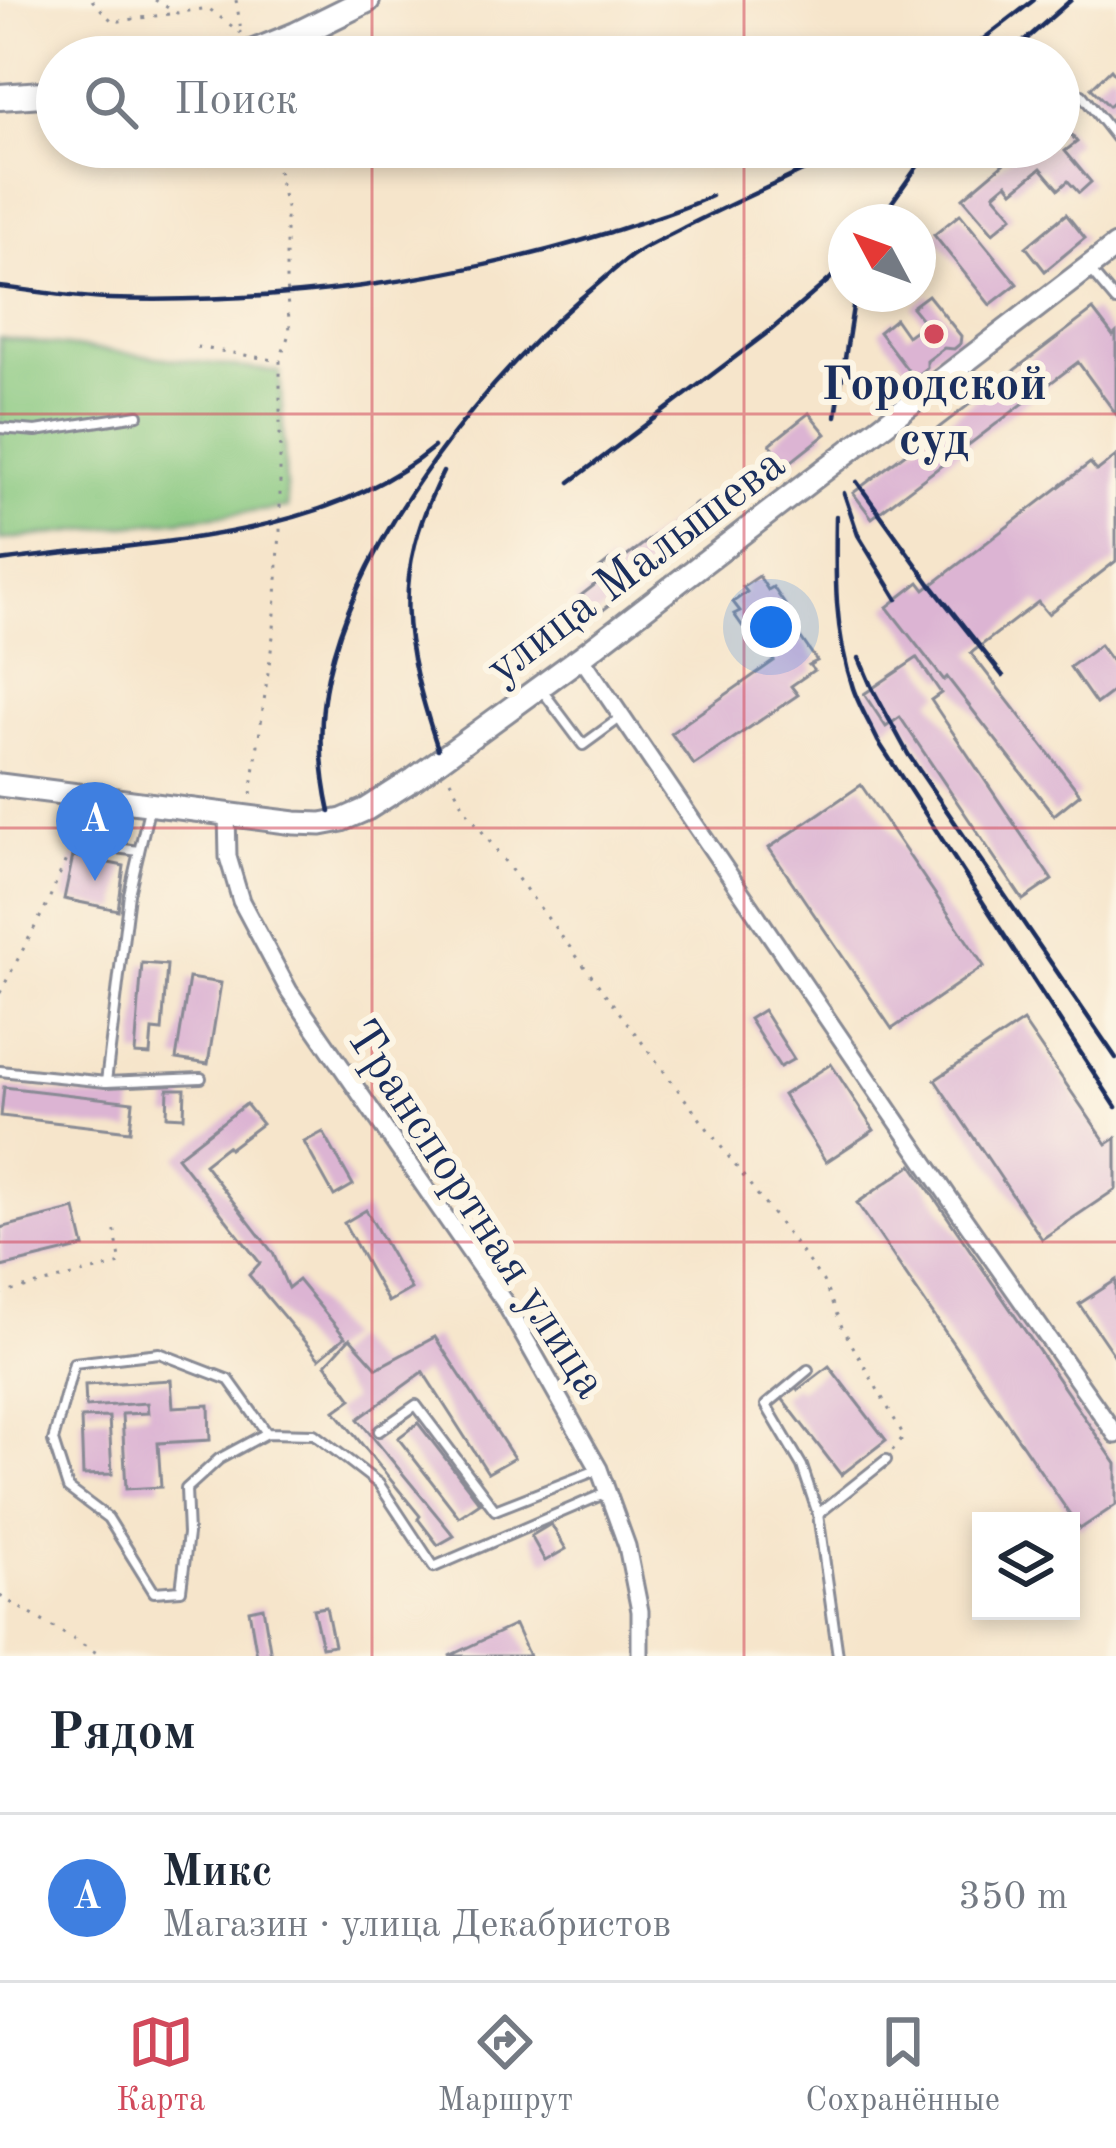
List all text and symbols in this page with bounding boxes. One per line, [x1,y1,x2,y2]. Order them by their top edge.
search box [36,36,1080,168]
icon: search [78,69,144,135]
text: Поиск [174,79,298,124]
north arrow [828,204,936,312]
marker: Городской суд [921,321,947,347]
place label: Городской суд [821,362,1047,465]
street label: улица Малышева [479,440,794,694]
your location [741,597,801,657]
pin: A [56,782,134,881]
street label: Транспортная улица [335,1013,614,1407]
map controls [972,1512,1080,1620]
button: layers [972,1512,1080,1620]
text: Рядом [48,1709,196,1760]
text: Микс [162,1851,273,1896]
text: A [72,1878,102,1917]
text: 350 m [958,1878,1068,1917]
text: Магазин · улица Декабристов [162,1906,671,1945]
tab: Карта [116,2009,205,2122]
tab: Маршрут [438,2009,573,2122]
tab: Сохранённые [805,2009,1000,2122]

